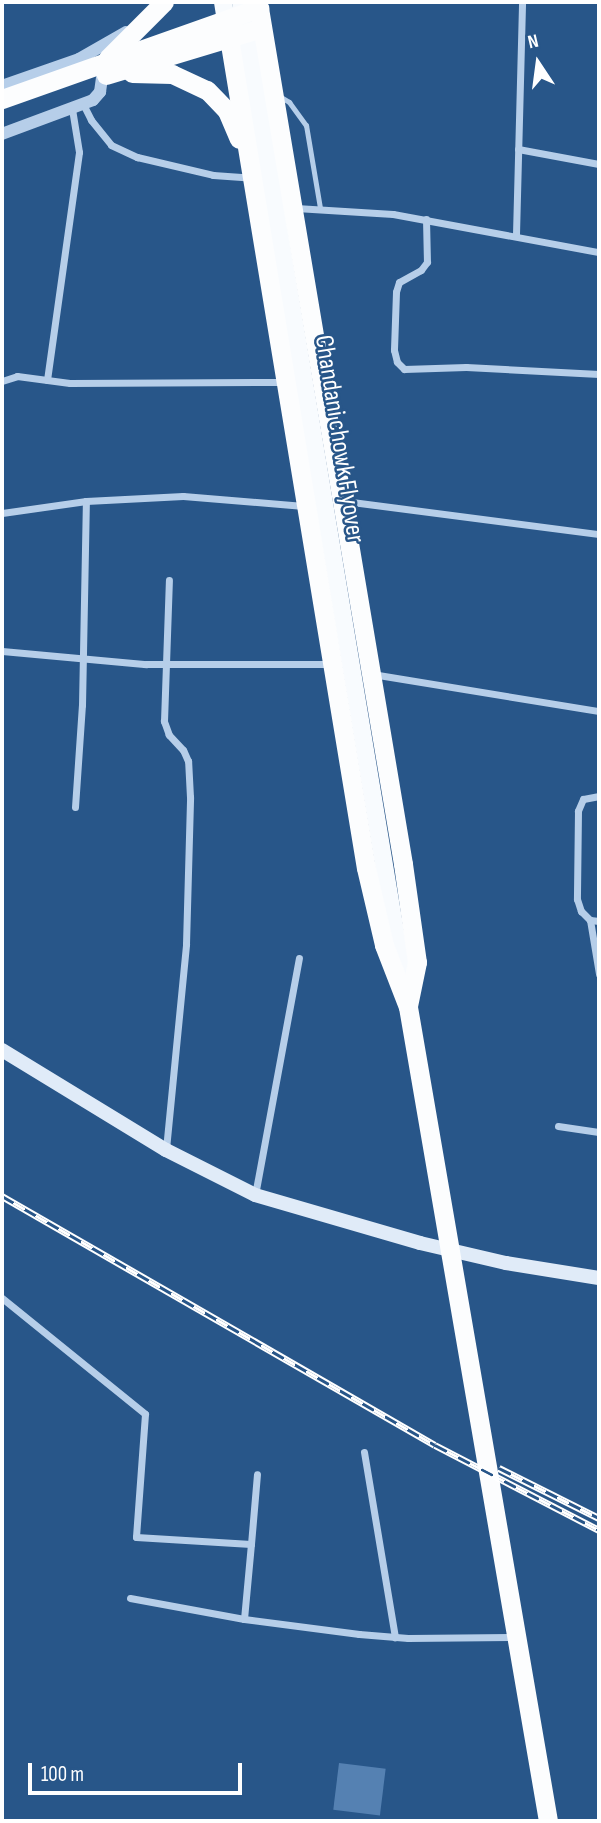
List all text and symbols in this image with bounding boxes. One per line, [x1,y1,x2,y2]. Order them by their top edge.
north arrow [503,28,573,98]
text: N [526,30,541,54]
street label: Chandani chowk Flyover [307,333,371,545]
scale bar [32,1750,245,1794]
text: 100 m [41,1762,84,1787]

